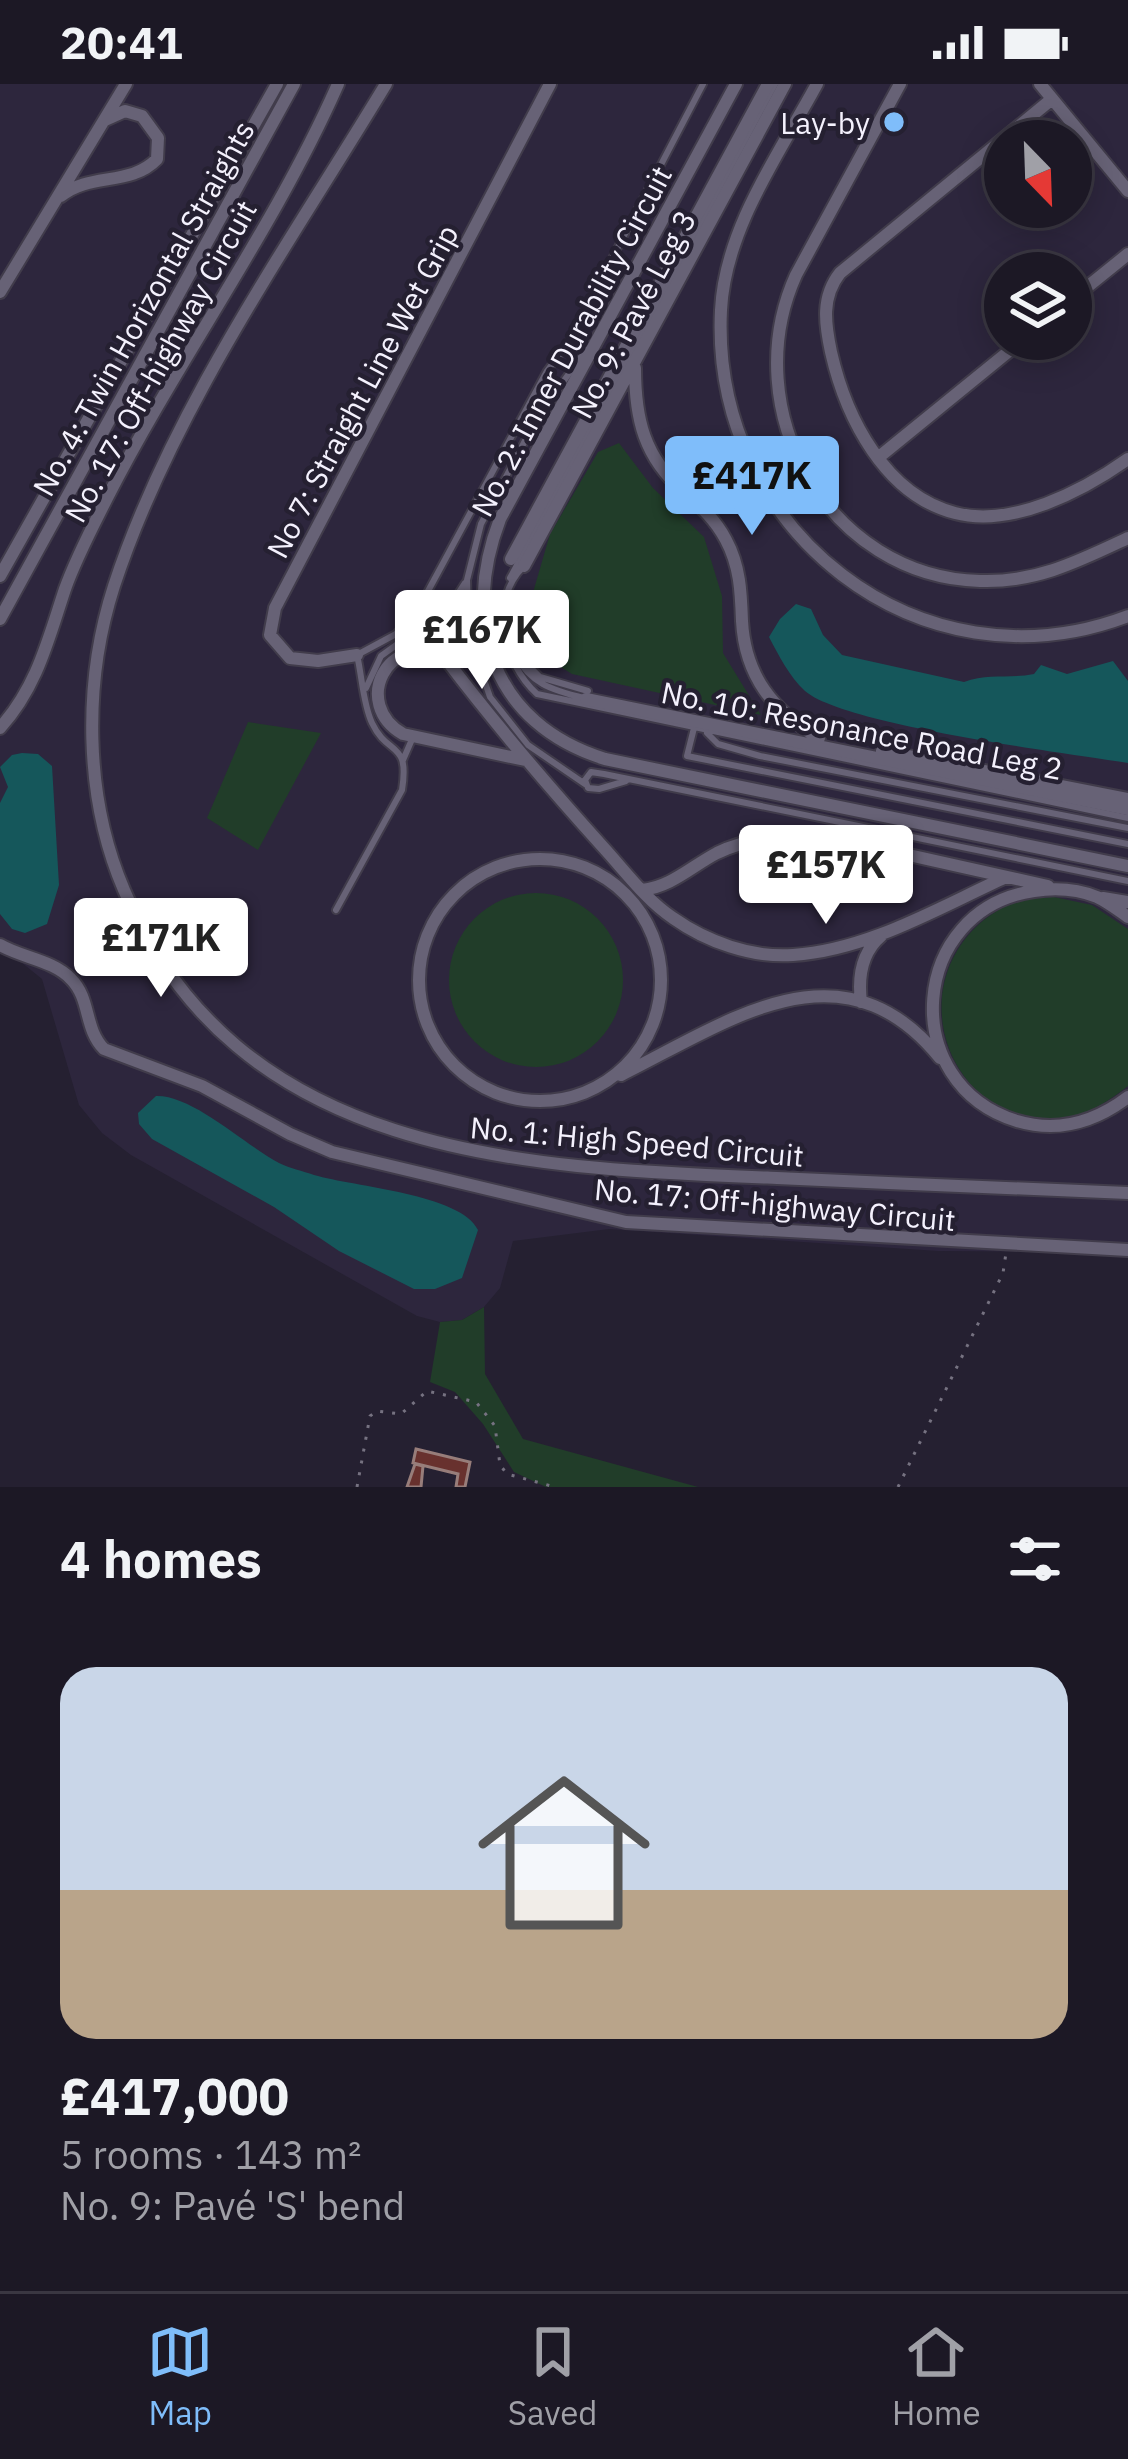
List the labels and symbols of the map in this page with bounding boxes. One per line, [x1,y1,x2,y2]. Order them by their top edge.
place label: Lay-by [780,103,870,142]
marker: Lay-by [881,109,907,135]
street label: No. 4: Twin Horizontal Straights [23,113,263,503]
north arrow [984,120,1092,228]
street label: No. 2: Inner Durability Circuit [462,159,680,523]
street label: No. 17: Off-highway Circuit [55,193,265,529]
street label: No. 9: Pavé Leg 3 [562,203,704,425]
street label: No 7: Straight Line Wet Grip [257,218,467,564]
pin: £417K [668,436,836,538]
pin: £167K [398,590,566,692]
street label: No. 10: Resonance Road Leg 2 [658,672,1066,788]
pin: £157K [742,825,910,927]
pin: £171K [77,898,245,1000]
street label: No. 1: High Speed Circuit [469,1107,805,1175]
street label: No. 17: Off-highway Circuit [593,1169,957,1239]

